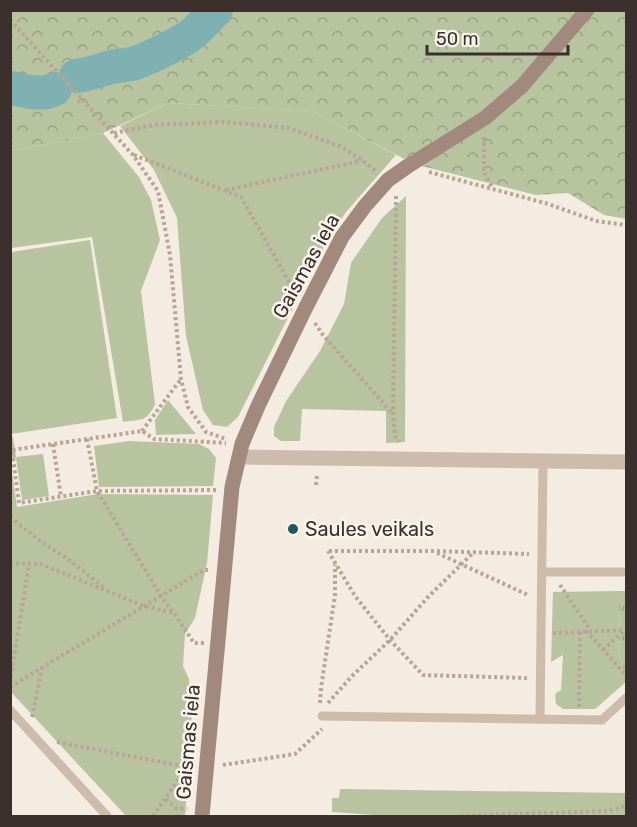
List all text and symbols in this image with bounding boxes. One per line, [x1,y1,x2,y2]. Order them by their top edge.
scale bar [427,18,568,56]
text: 50 m [436,28,479,50]
street label: Gaismas iela [267,210,345,322]
place label: Saules veikals [305,517,434,541]
marker: Saules veikals [286,522,300,536]
street label: Gaismas iela [171,683,205,801]

